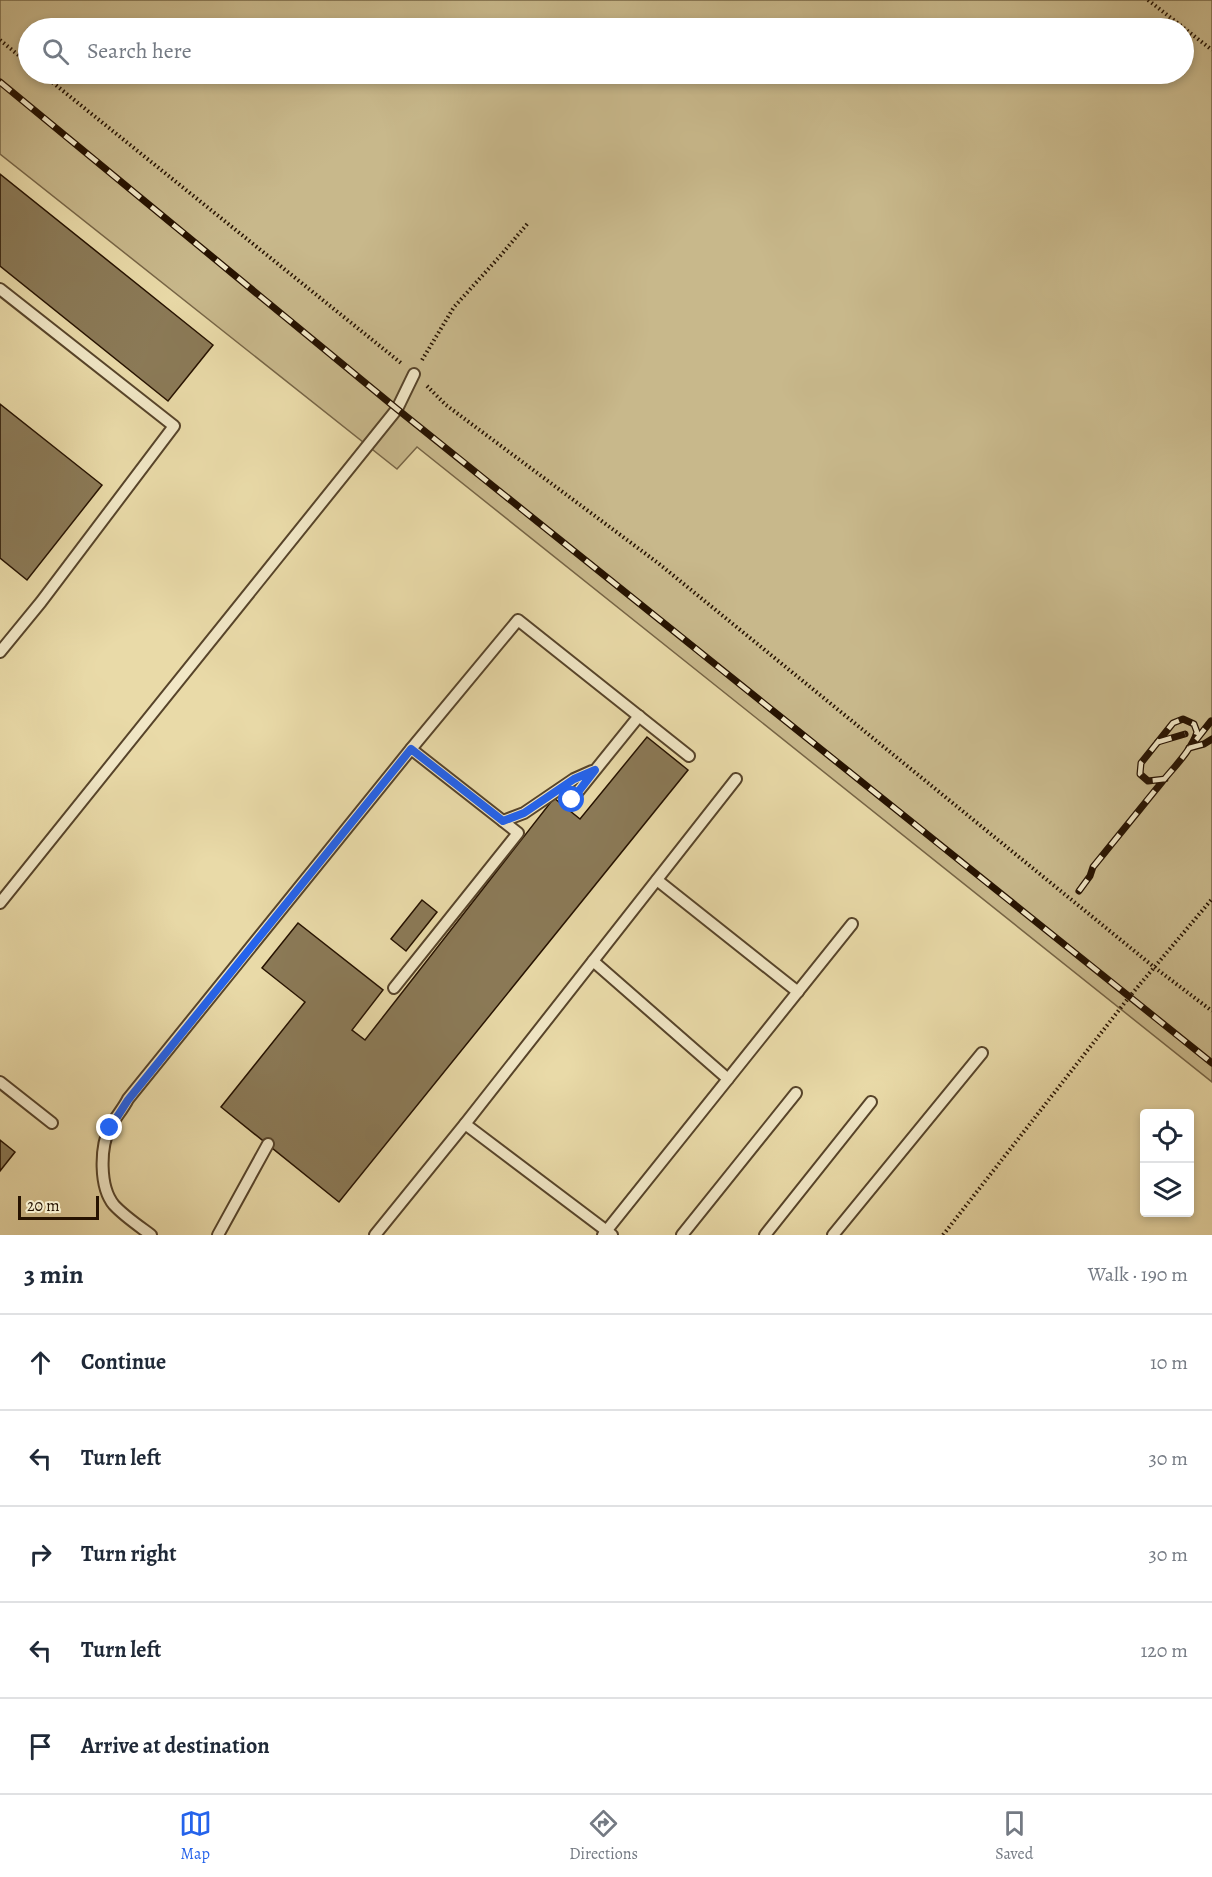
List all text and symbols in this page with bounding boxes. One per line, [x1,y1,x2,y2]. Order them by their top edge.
search box [18,18,1194,84]
icon: search [39,35,72,68]
text: Search here [87,36,192,66]
route start [558,786,584,812]
map controls [1140,1109,1194,1217]
button: locate [1140,1109,1194,1163]
route end [96,1114,122,1140]
button: layers [1140,1163,1194,1217]
scale bar [18,1193,99,1220]
text: 20 m [27,1195,60,1217]
text: 3 min [24,1257,84,1292]
text: Walk · 190 m [1088,1261,1188,1288]
icon: ahead [24,1346,57,1379]
text: Continue [81,1347,166,1377]
text: 10 m [1150,1349,1188,1376]
icon: left [24,1442,57,1475]
text: Turn left [81,1443,161,1473]
text: 30 m [1148,1445,1188,1472]
icon: right [24,1538,57,1571]
text: Turn right [81,1539,177,1569]
text: 30 m [1148,1541,1188,1568]
icon: left [24,1634,57,1667]
text: Turn left [81,1635,161,1665]
text: 120 m [1140,1637,1188,1664]
icon: arrive [24,1730,57,1763]
text: Arrive at destination [81,1731,270,1761]
tab: Map [179,1807,212,1865]
tab: Directions [569,1807,638,1865]
tab: Saved [995,1807,1033,1865]

